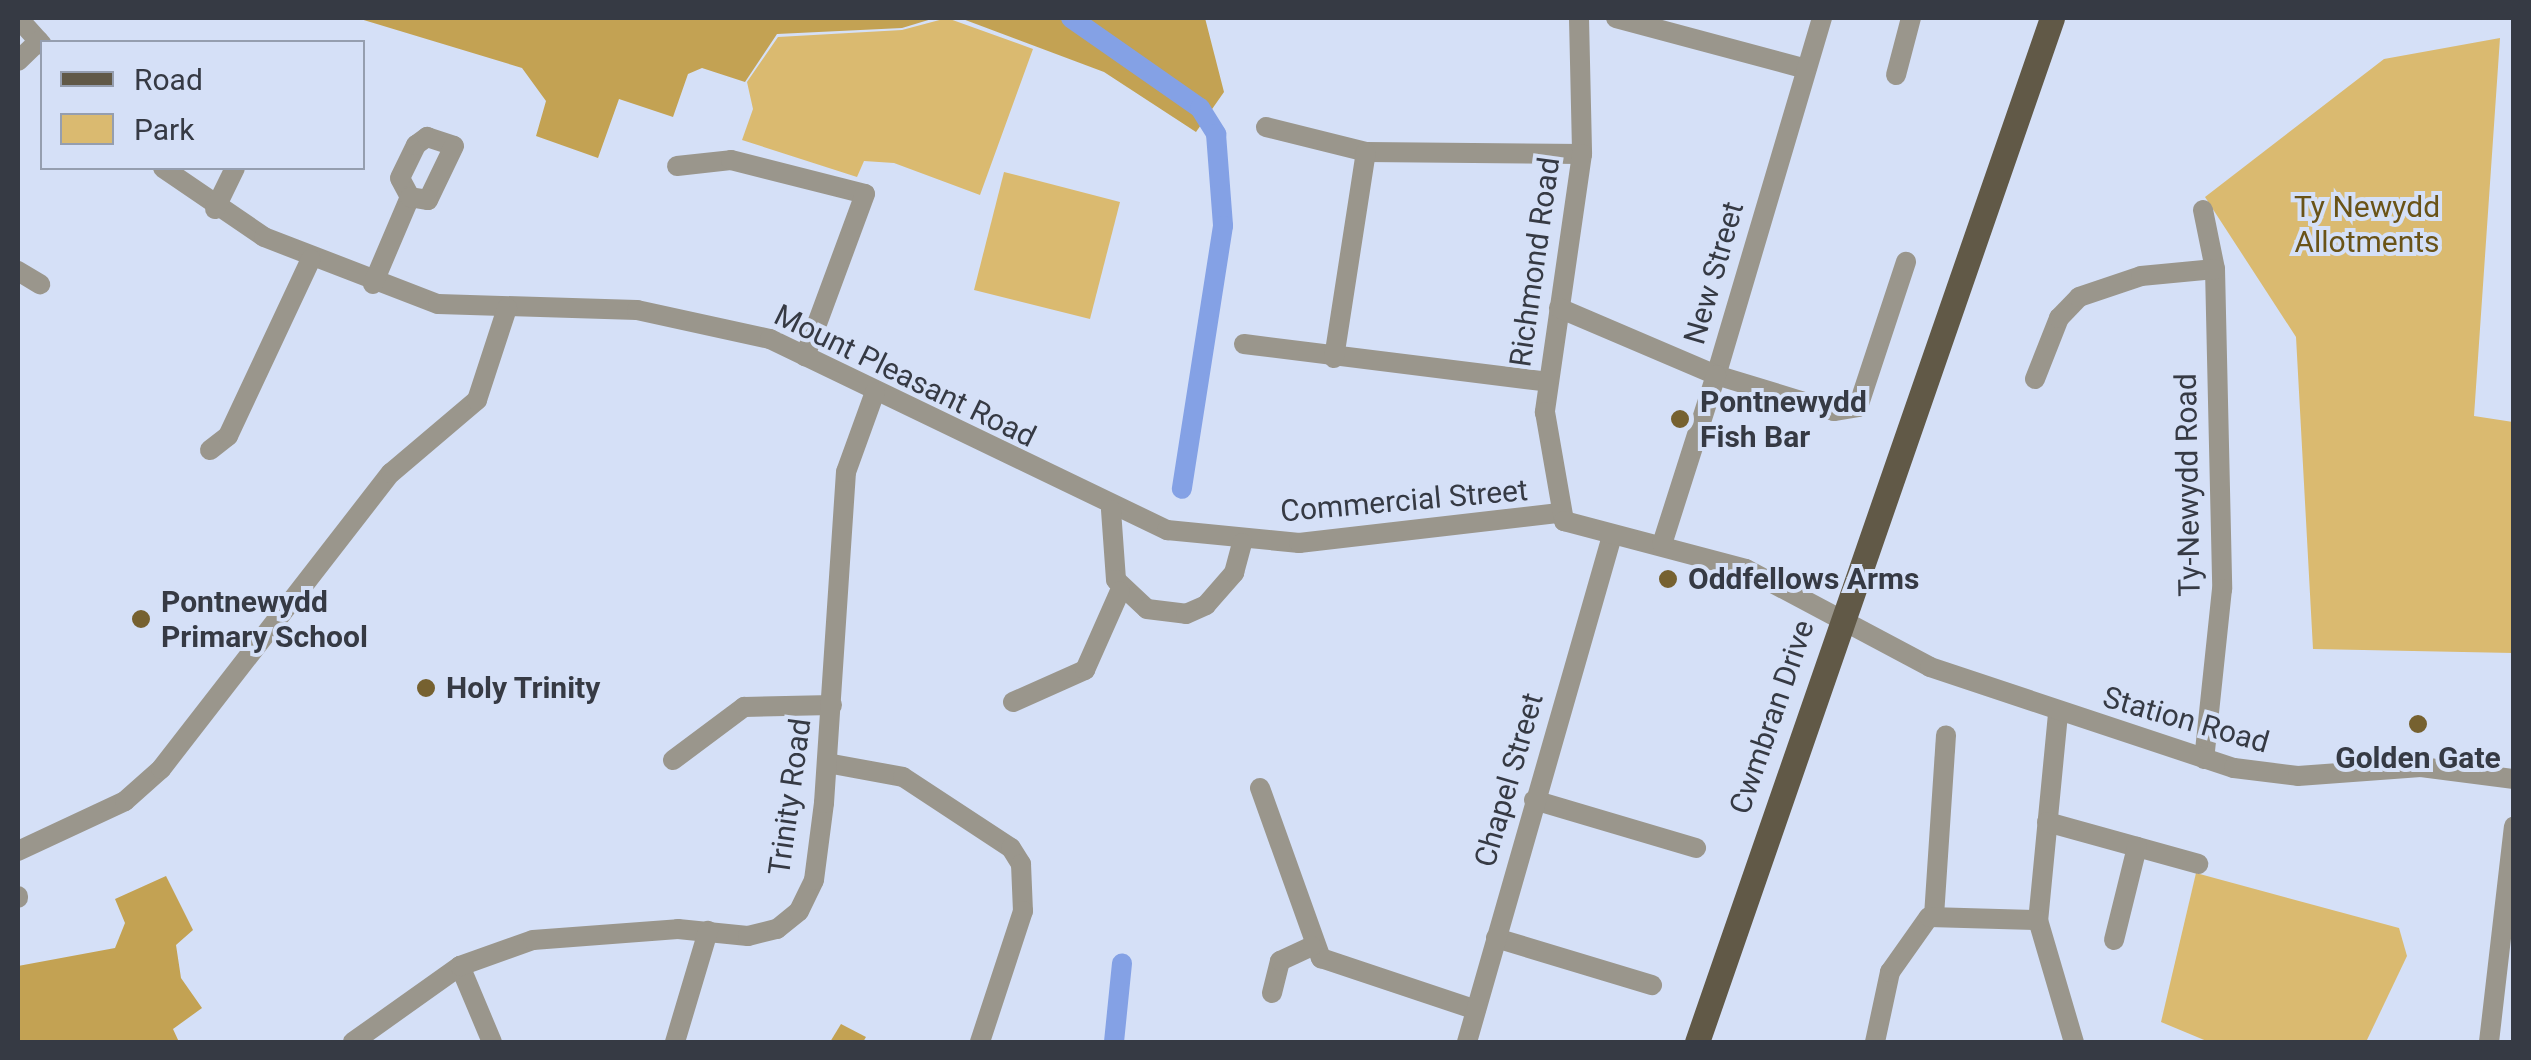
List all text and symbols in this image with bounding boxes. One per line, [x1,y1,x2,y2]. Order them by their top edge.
legend [40,40,365,170]
text: Road [134,62,203,97]
text: Park [134,112,194,147]
street label: Richmond Road [1502,155,1568,369]
park label: Ty Newydd Allotments [2294,189,2440,260]
street label: New Street [1677,198,1751,348]
street label: Mount Pleasant Road [768,297,1042,455]
street label: Ty-Newydd Road [2168,373,2208,597]
place label: Pontnewydd Fish Bar [1700,384,1867,454]
marker: Pontnewydd Fish Bar [1669,408,1691,430]
street label: Commercial Street [1279,472,1529,530]
place label: Oddfellows Arms [1688,561,1919,597]
marker: Oddfellows Arms [1657,568,1679,590]
place label: Pontnewydd Primary School [161,584,368,654]
marker: Pontnewydd Primary School [130,608,152,630]
street label: Cwmbran Drive [1722,615,1822,819]
place label: Holy Trinity [446,670,601,706]
marker: Holy Trinity [415,677,437,699]
street label: Station Road [2099,679,2273,761]
street label: Chapel Street [1467,689,1551,871]
marker: Golden Gate [2407,713,2429,735]
street label: Trinity Road [761,716,819,878]
place label: Golden Gate [2335,740,2501,776]

